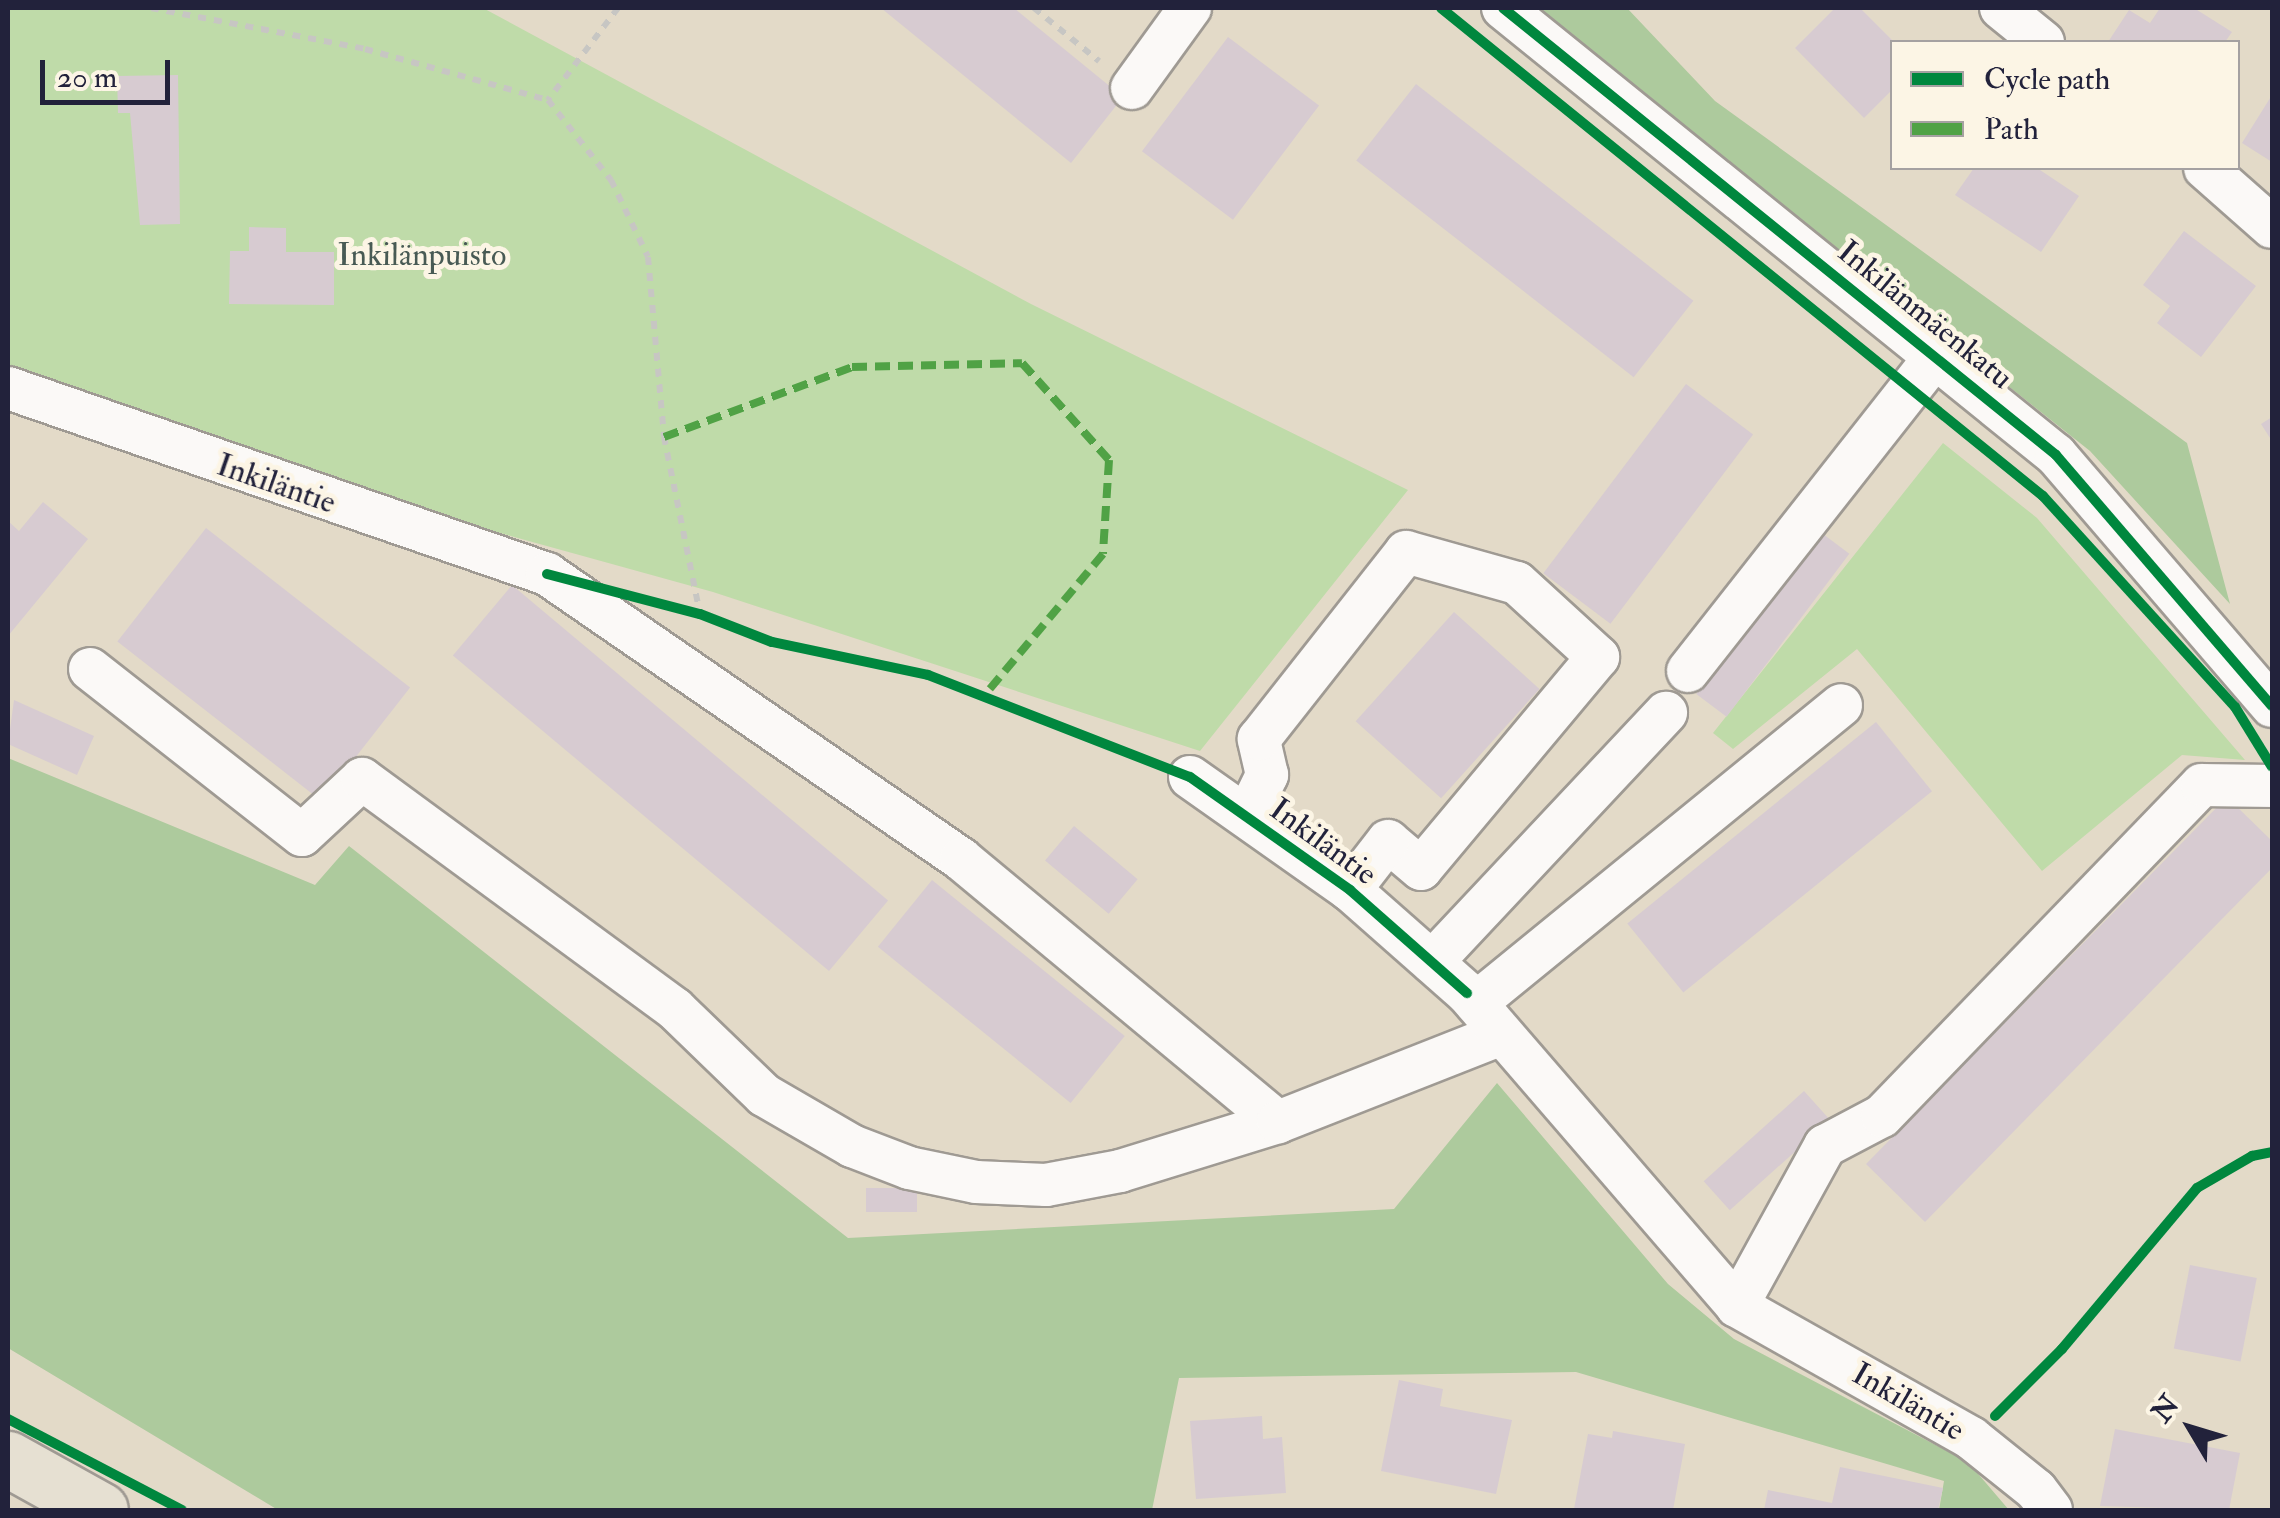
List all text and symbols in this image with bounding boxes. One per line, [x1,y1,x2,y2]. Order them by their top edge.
scale bar [45,40,175,102]
legend [1890,40,2240,170]
text: 20 m [57,59,117,96]
text: Cycle path [1984,61,2110,98]
text: Path [1984,111,2039,148]
street label: Inkilänmäenkatu [1830,233,2020,397]
park label: Inkilänpuisto [338,236,506,274]
street label: Inkiläntie [212,446,340,522]
street label: Inkiläntie [1262,790,1384,894]
street label: Inkiläntie [1845,1355,1971,1449]
north arrow [2140,1378,2240,1478]
text: N [2144,1389,2187,1430]

